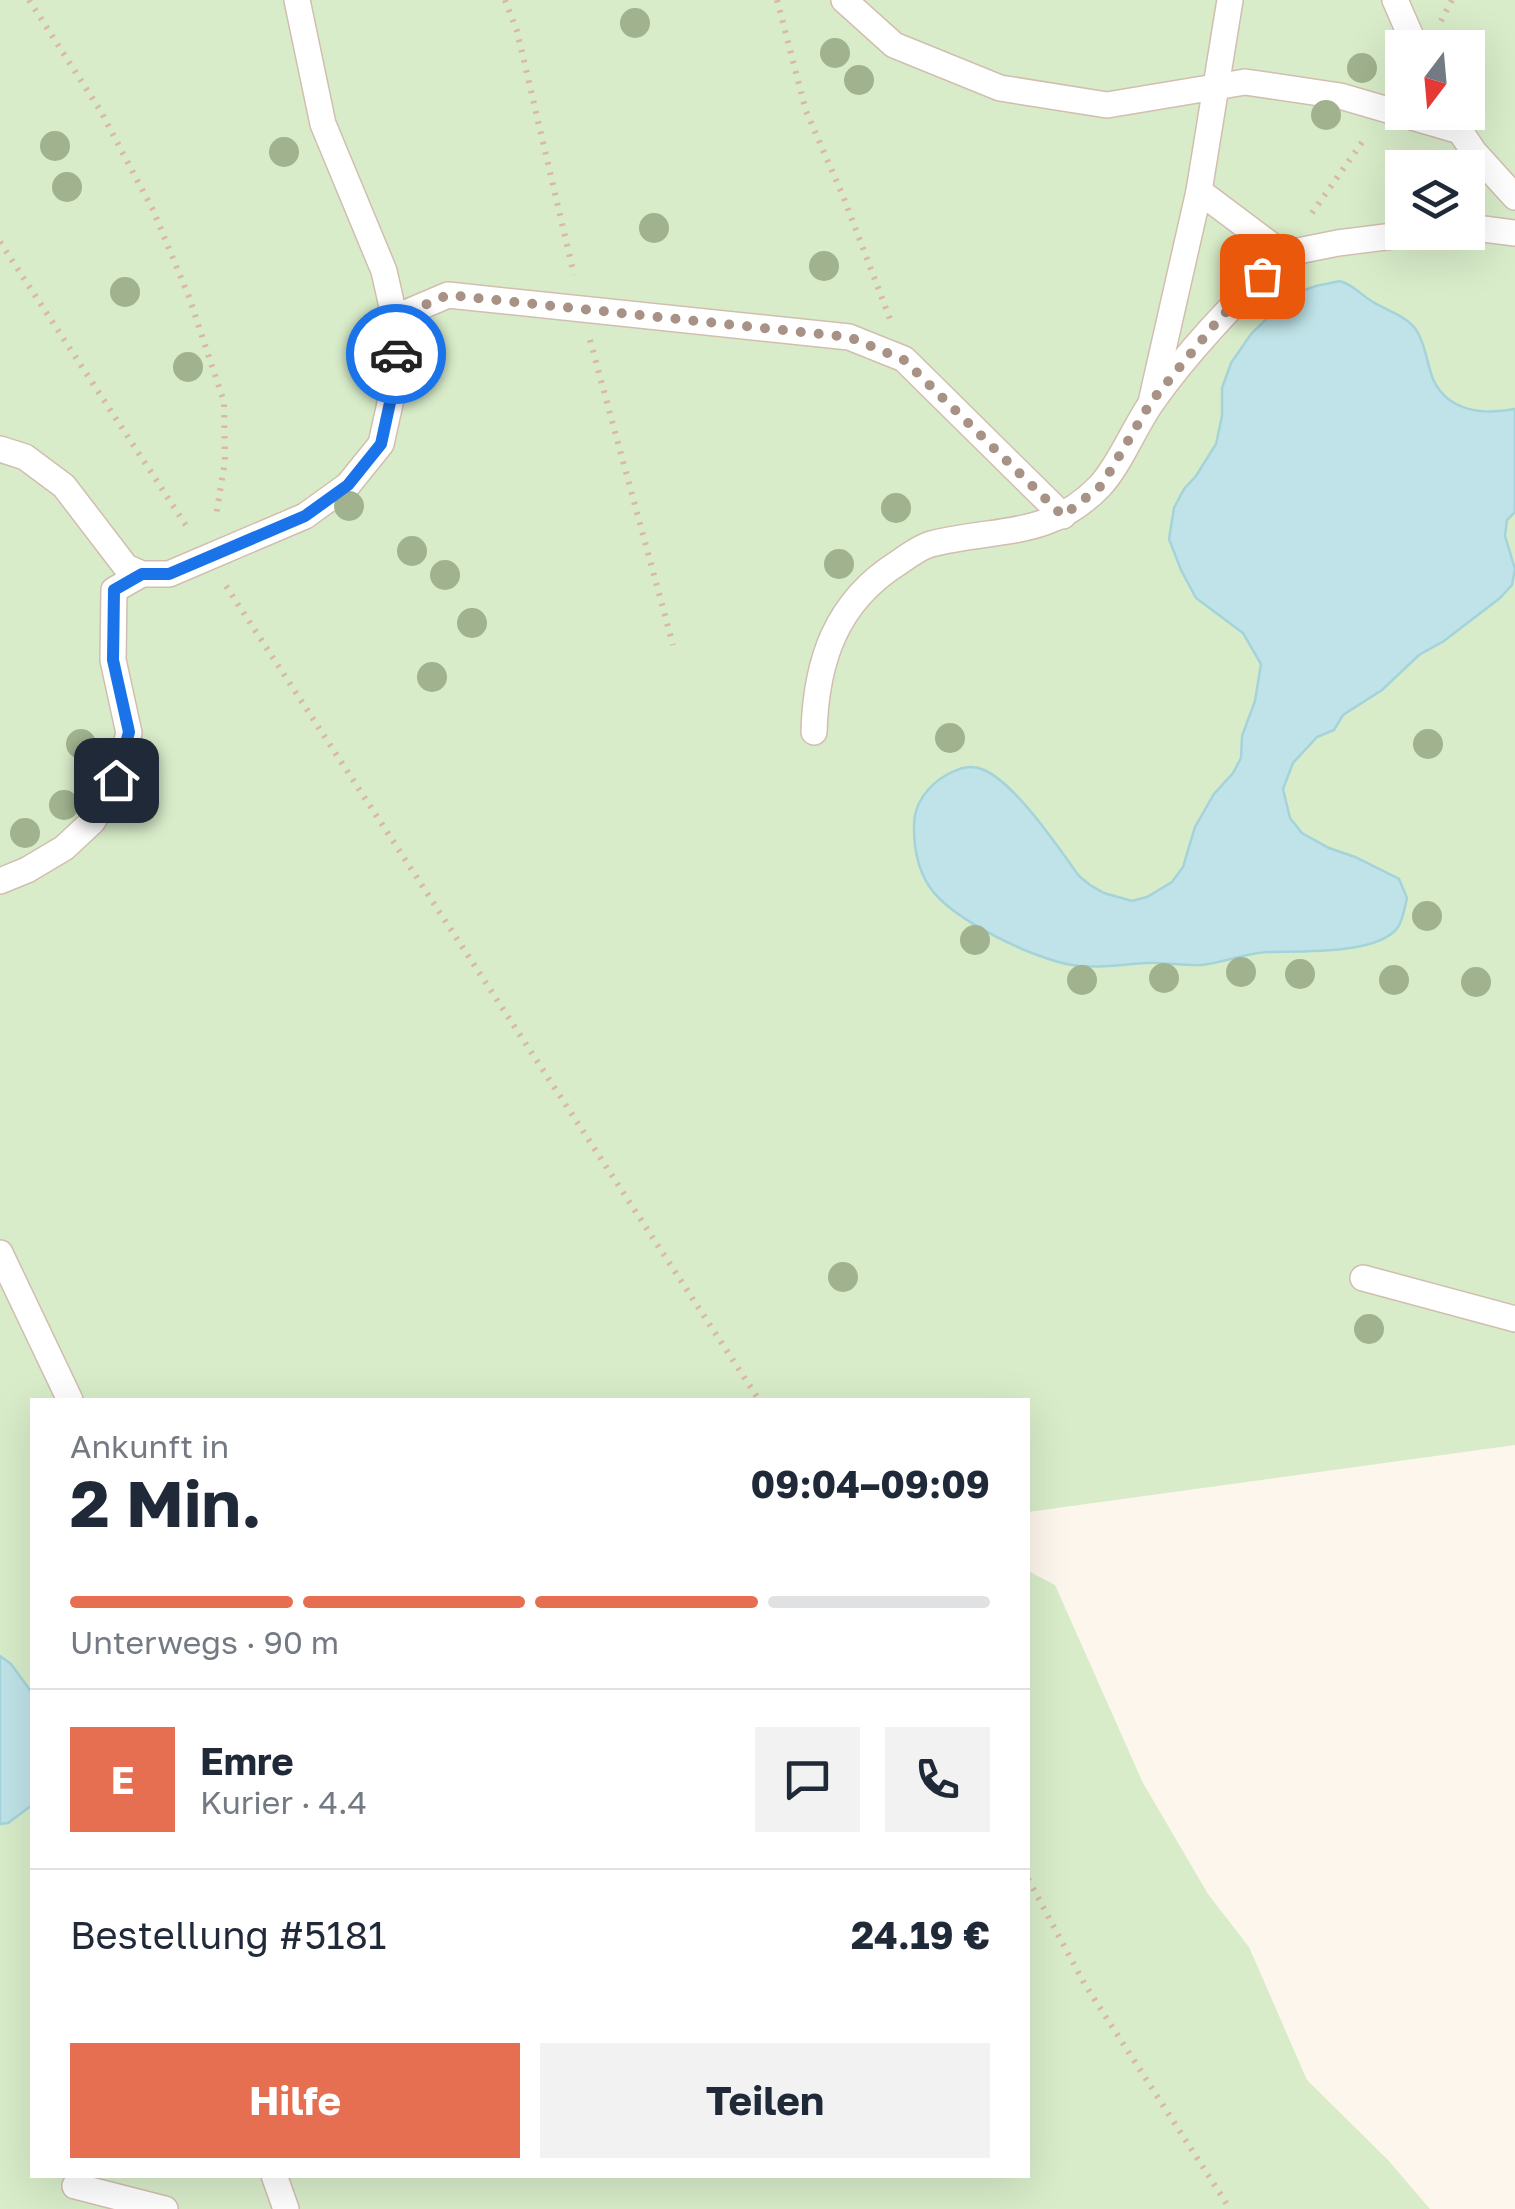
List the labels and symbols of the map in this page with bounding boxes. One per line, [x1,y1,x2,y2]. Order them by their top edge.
north arrow [1385,30,1485,130]
pin [1220,234,1305,319]
courier [346,304,446,404]
pin [74,738,159,823]

